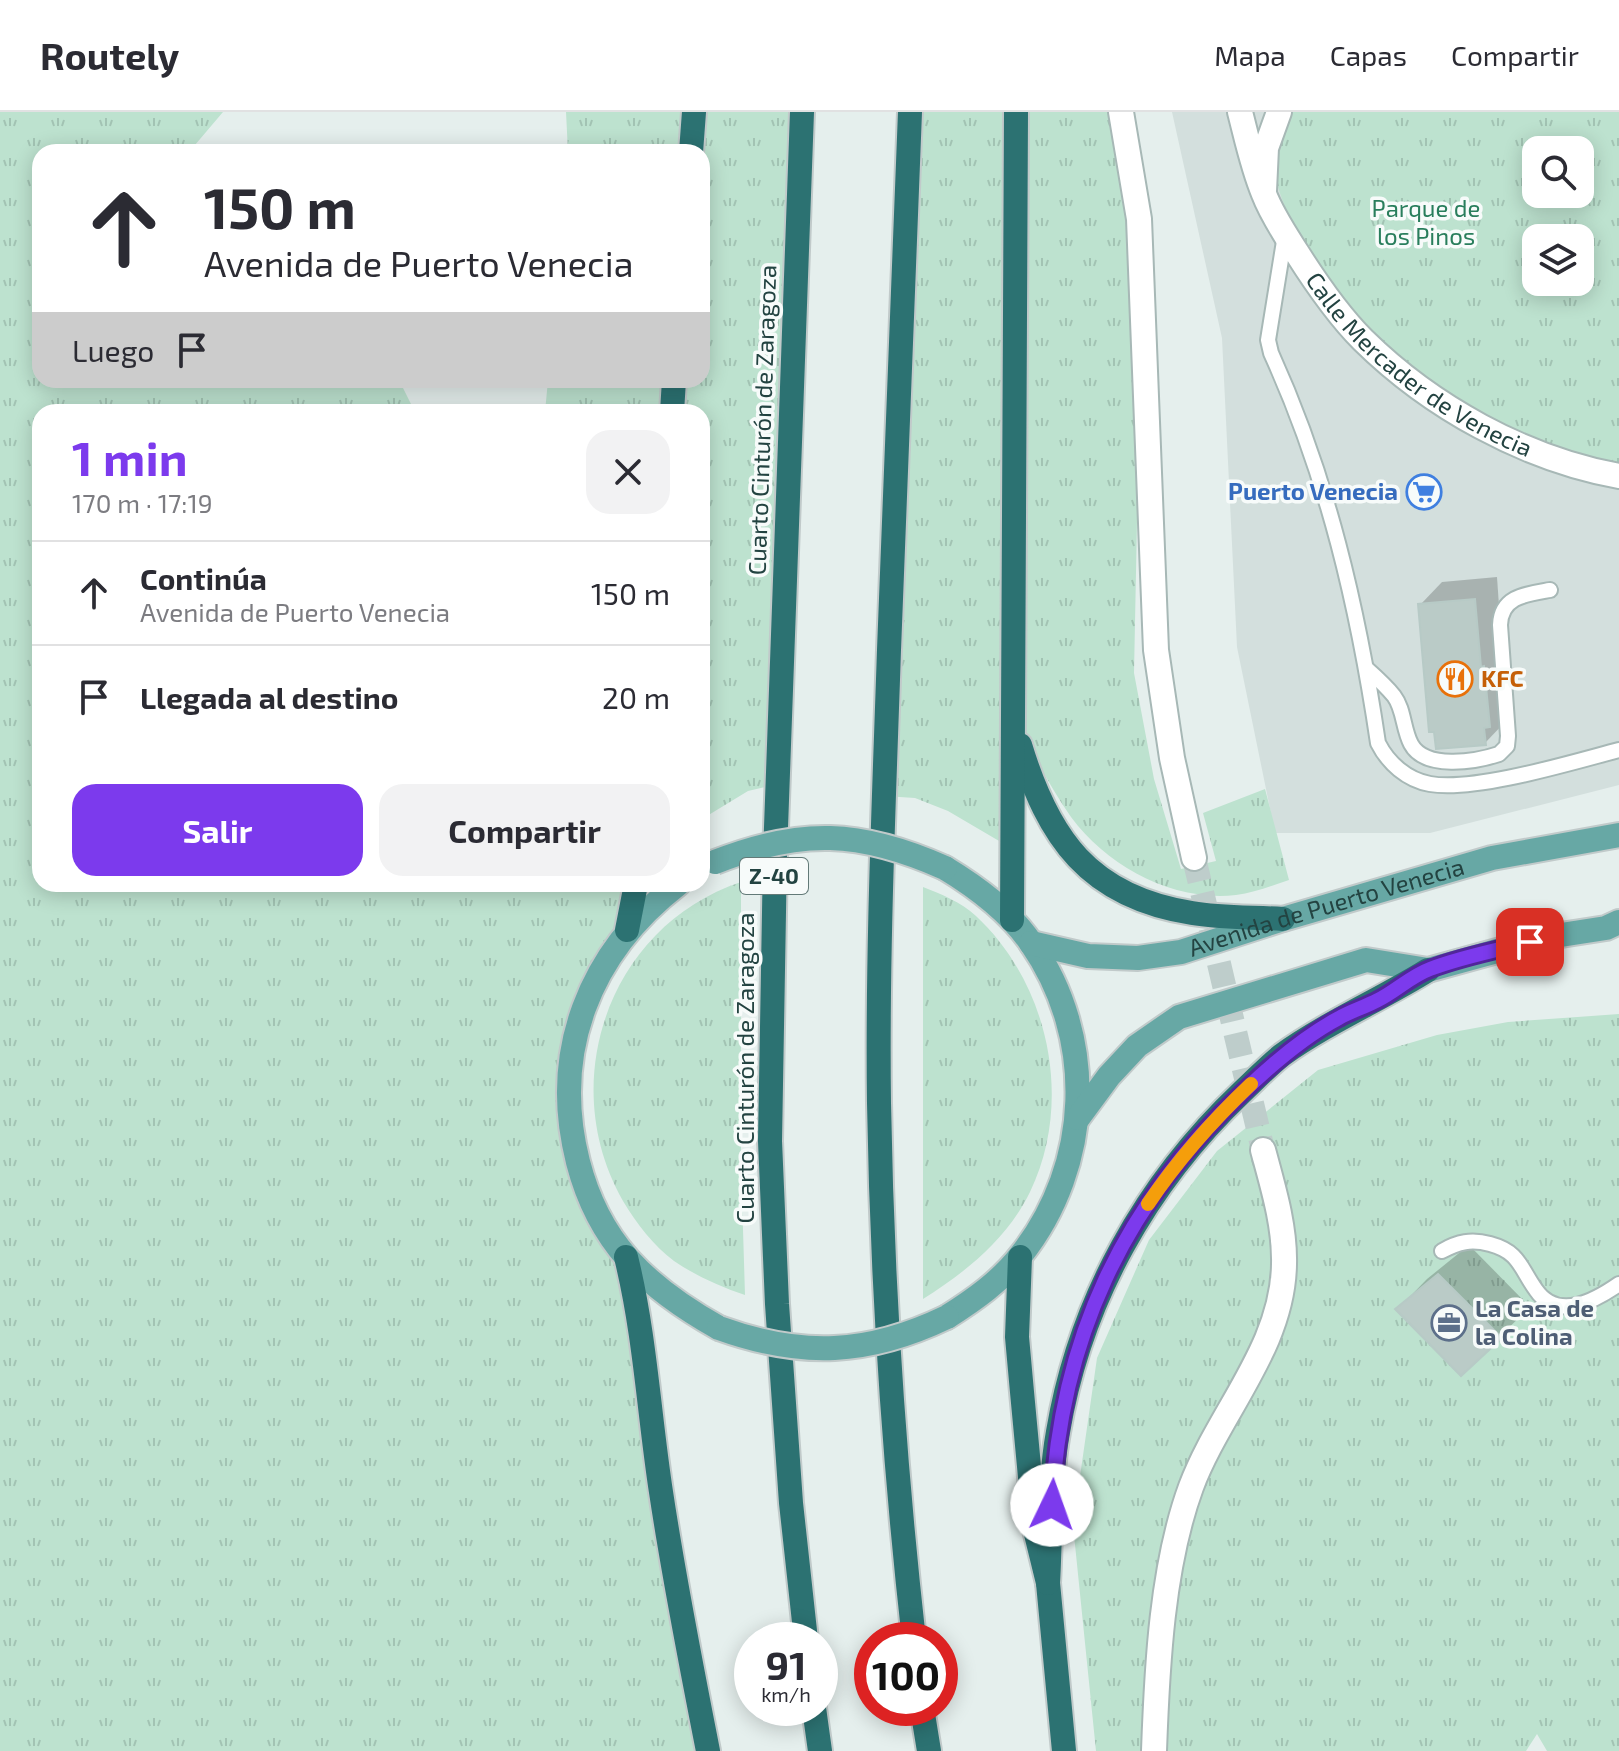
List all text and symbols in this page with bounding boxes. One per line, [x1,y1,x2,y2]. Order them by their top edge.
text: Routely [40,32,179,78]
text: Mapa [1214,38,1286,72]
text: Capas [1330,38,1407,72]
text: Compartir [1451,38,1579,72]
map controls [1522,136,1594,296]
button: search [1522,136,1594,208]
text: 150 m [204,173,356,240]
icon: ahead [72,176,176,280]
park label: Parque de los Pinos [1372,193,1480,250]
button: layers [1522,224,1594,296]
text: Avenida de Puerto Venecia [204,241,633,284]
street label: Cuarto Cinturón de Zaragoza [742,264,781,576]
street label: Calle Mercader de Venecia [1301,266,1537,462]
icon: arrive [170,328,214,372]
text: Luego [72,332,154,368]
text: 1 min [72,428,188,486]
button: close [586,430,670,514]
supermarket icon: Puerto Venecia [1405,473,1443,511]
place label: Puerto Venecia [1228,476,1398,505]
text: 170 m · 17:19 [72,487,213,518]
text: Continúa [140,560,267,596]
icon: ahead [72,571,116,615]
text: 150 m [591,575,670,611]
text: Avenida de Puerto Venecia [140,596,450,627]
restaurant icon: KFC [1436,660,1474,698]
place label: KFC [1481,663,1524,692]
icon: arrive [72,675,116,719]
text: Llegada al destino [140,679,399,715]
text: 20 m [602,679,670,715]
button: Salir [72,784,363,876]
button: Compartir [379,784,670,876]
street label: Avenida de Puerto Venecia [1184,851,1467,962]
road number: Z-40 [740,858,808,894]
pin [1496,908,1564,976]
street label: Cuarto Cinturón de Zaragoza [730,913,759,1223]
icon: arrive [1508,920,1552,964]
place label: La Casa de la Colina [1475,1293,1594,1350]
office icon: La Casa de la Colina [1430,1304,1468,1342]
position arrow [1010,1463,1094,1547]
speed limit sign: 100 [854,1622,958,1726]
text: 91 [766,1640,806,1688]
text: km/h [761,1682,811,1706]

